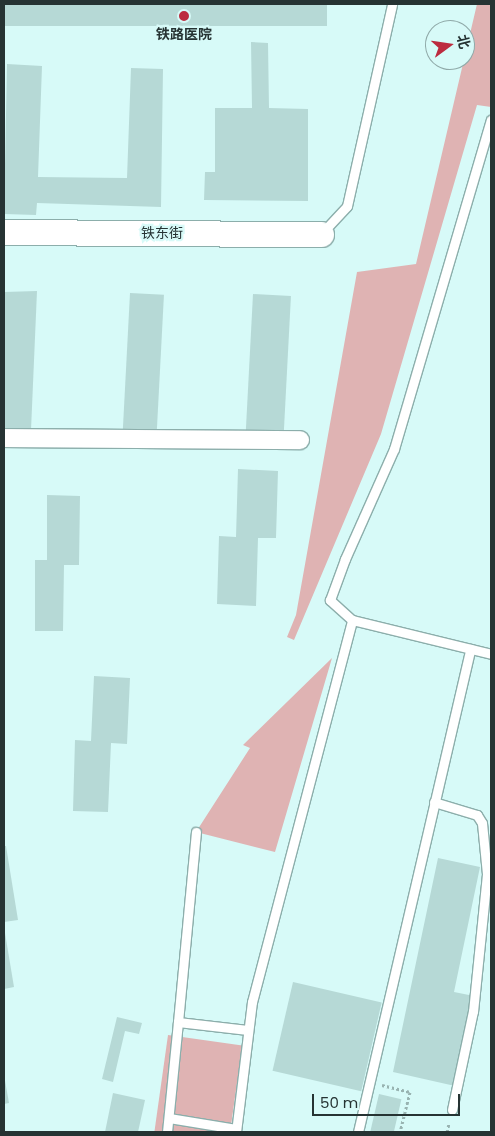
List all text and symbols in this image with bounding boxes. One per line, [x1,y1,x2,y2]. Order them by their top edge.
marker: 铁路医院 [177,9,191,23]
north arrow [425,20,475,70]
place label: 铁路医院 [156,26,212,42]
text: 北 [452,32,475,51]
street label: 铁东街 [141,225,183,241]
scale bar [315,1084,462,1116]
text: 50 m [320,1092,358,1113]

